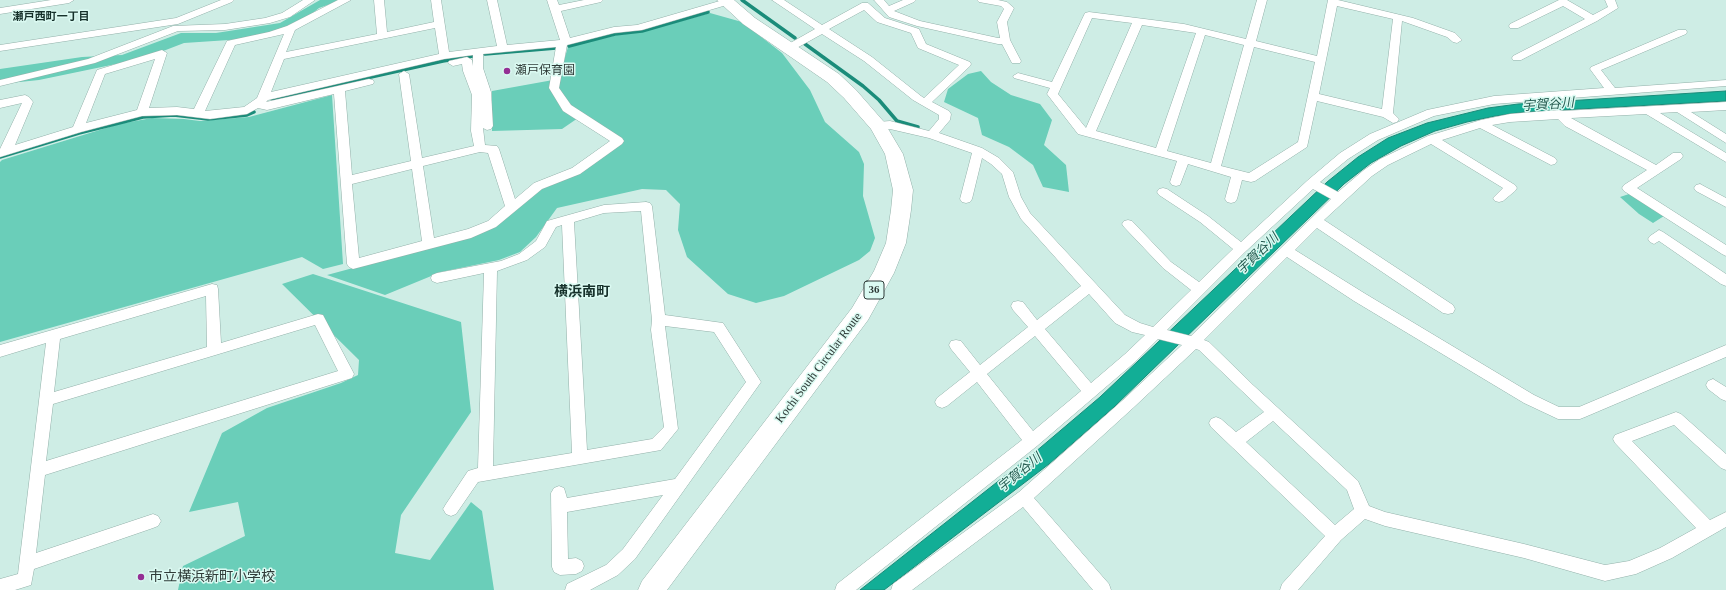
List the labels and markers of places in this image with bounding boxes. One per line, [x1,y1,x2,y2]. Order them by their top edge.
place label: 瀬戸保育園 [515,64,575,78]
marker: 瀬戸保育園 [502,66,512,76]
place label: 市立横浜新町小学校 [149,569,275,585]
marker: 市立横浜新町小学校 [136,572,146,582]

